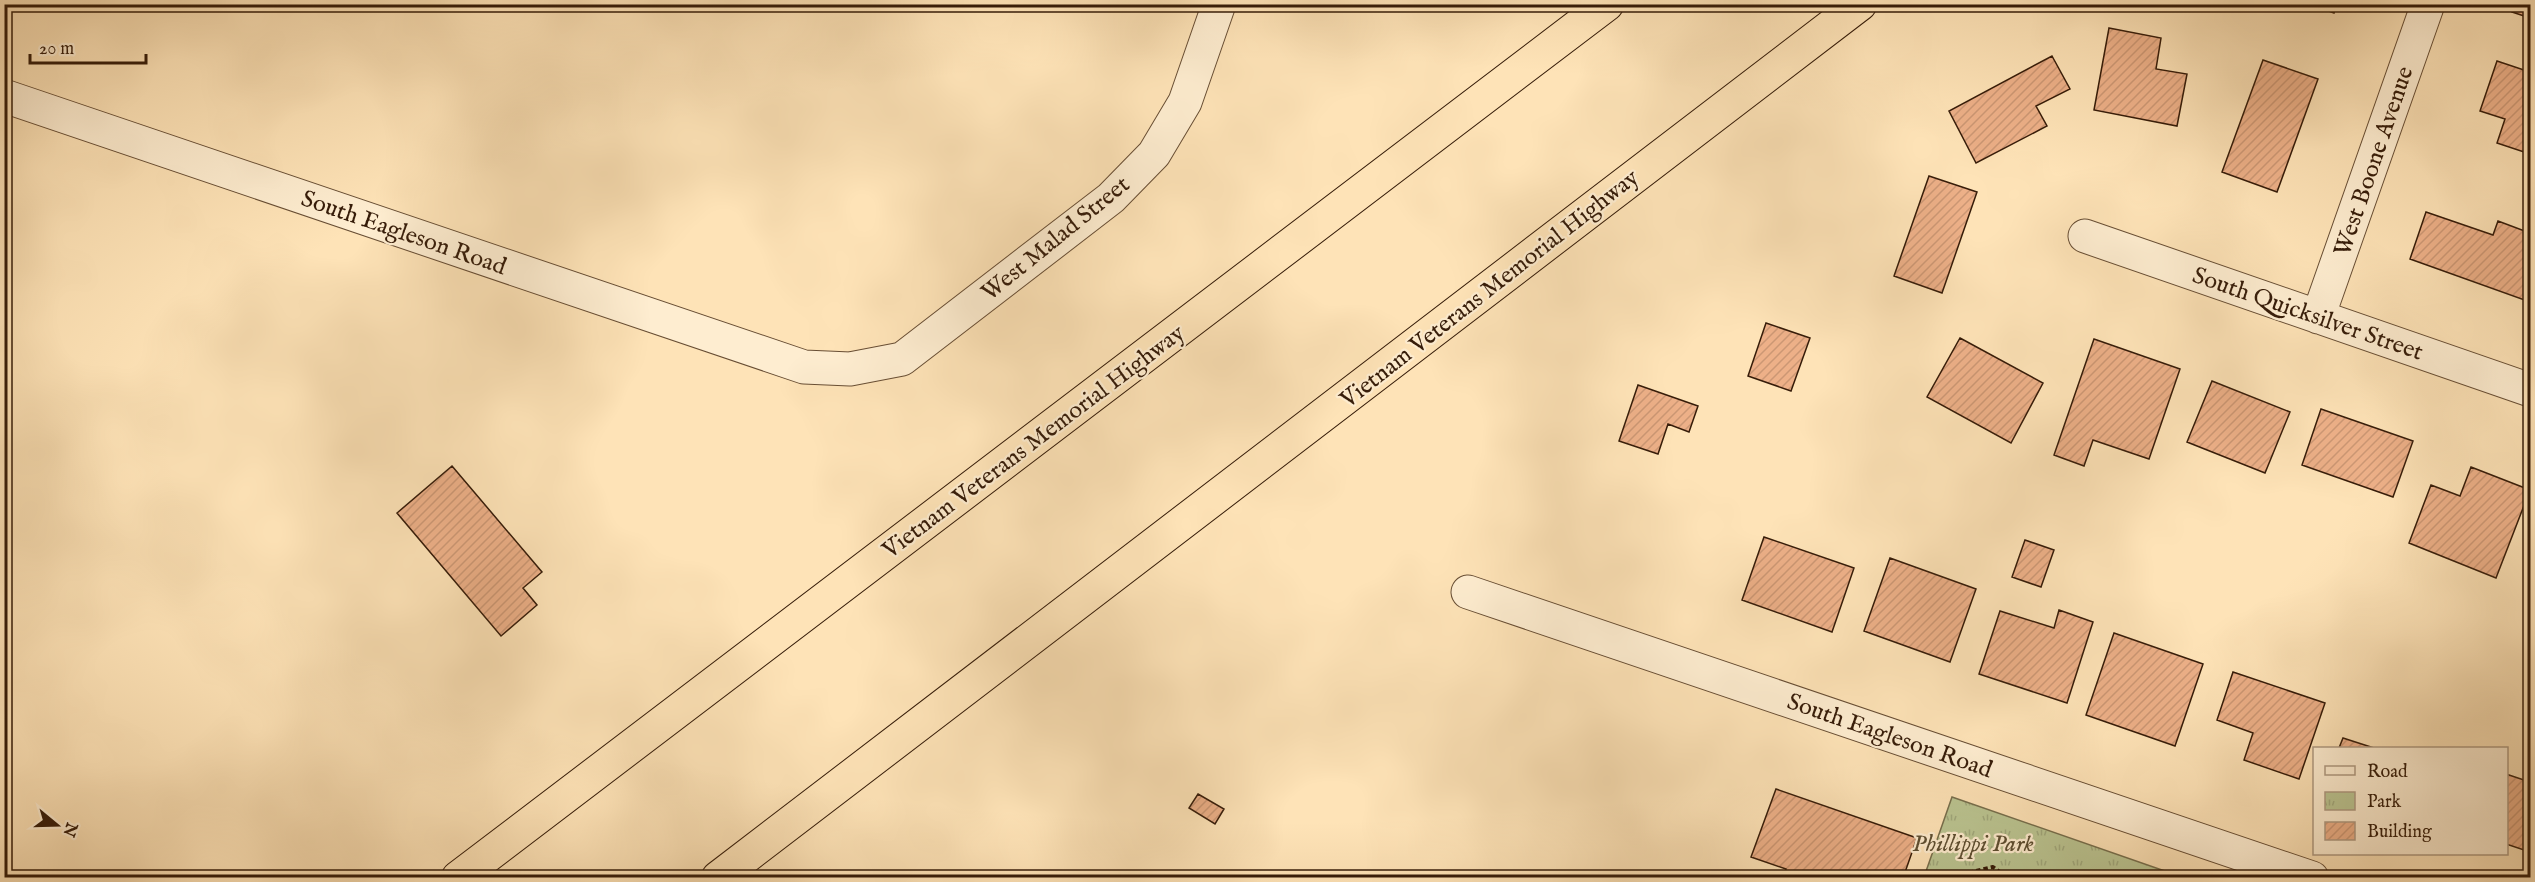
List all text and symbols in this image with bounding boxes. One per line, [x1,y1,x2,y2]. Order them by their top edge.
scale bar [30,27,146,65]
text: 20 m [39,38,74,61]
street label: West Boone Avenue [2327,63,2421,260]
street label: Vietnam Veterans Memorial Highway [1333,163,1646,416]
street label: West Malad Street [975,170,1136,309]
street label: South Eagleson Road [297,184,510,283]
street label: South Quicksilver Street [2188,260,2427,368]
street label: Vietnam Veterans Memorial Highway [876,318,1191,567]
street label: South Eagleson Road [1783,687,1996,786]
legend [2313,747,2508,855]
text: Road [2367,761,2408,784]
text: Park [2367,791,2402,814]
north arrow [27,795,87,855]
text: N [58,818,81,839]
text: Building [2367,821,2432,844]
park label: Phillippi Park [1912,829,2034,860]

